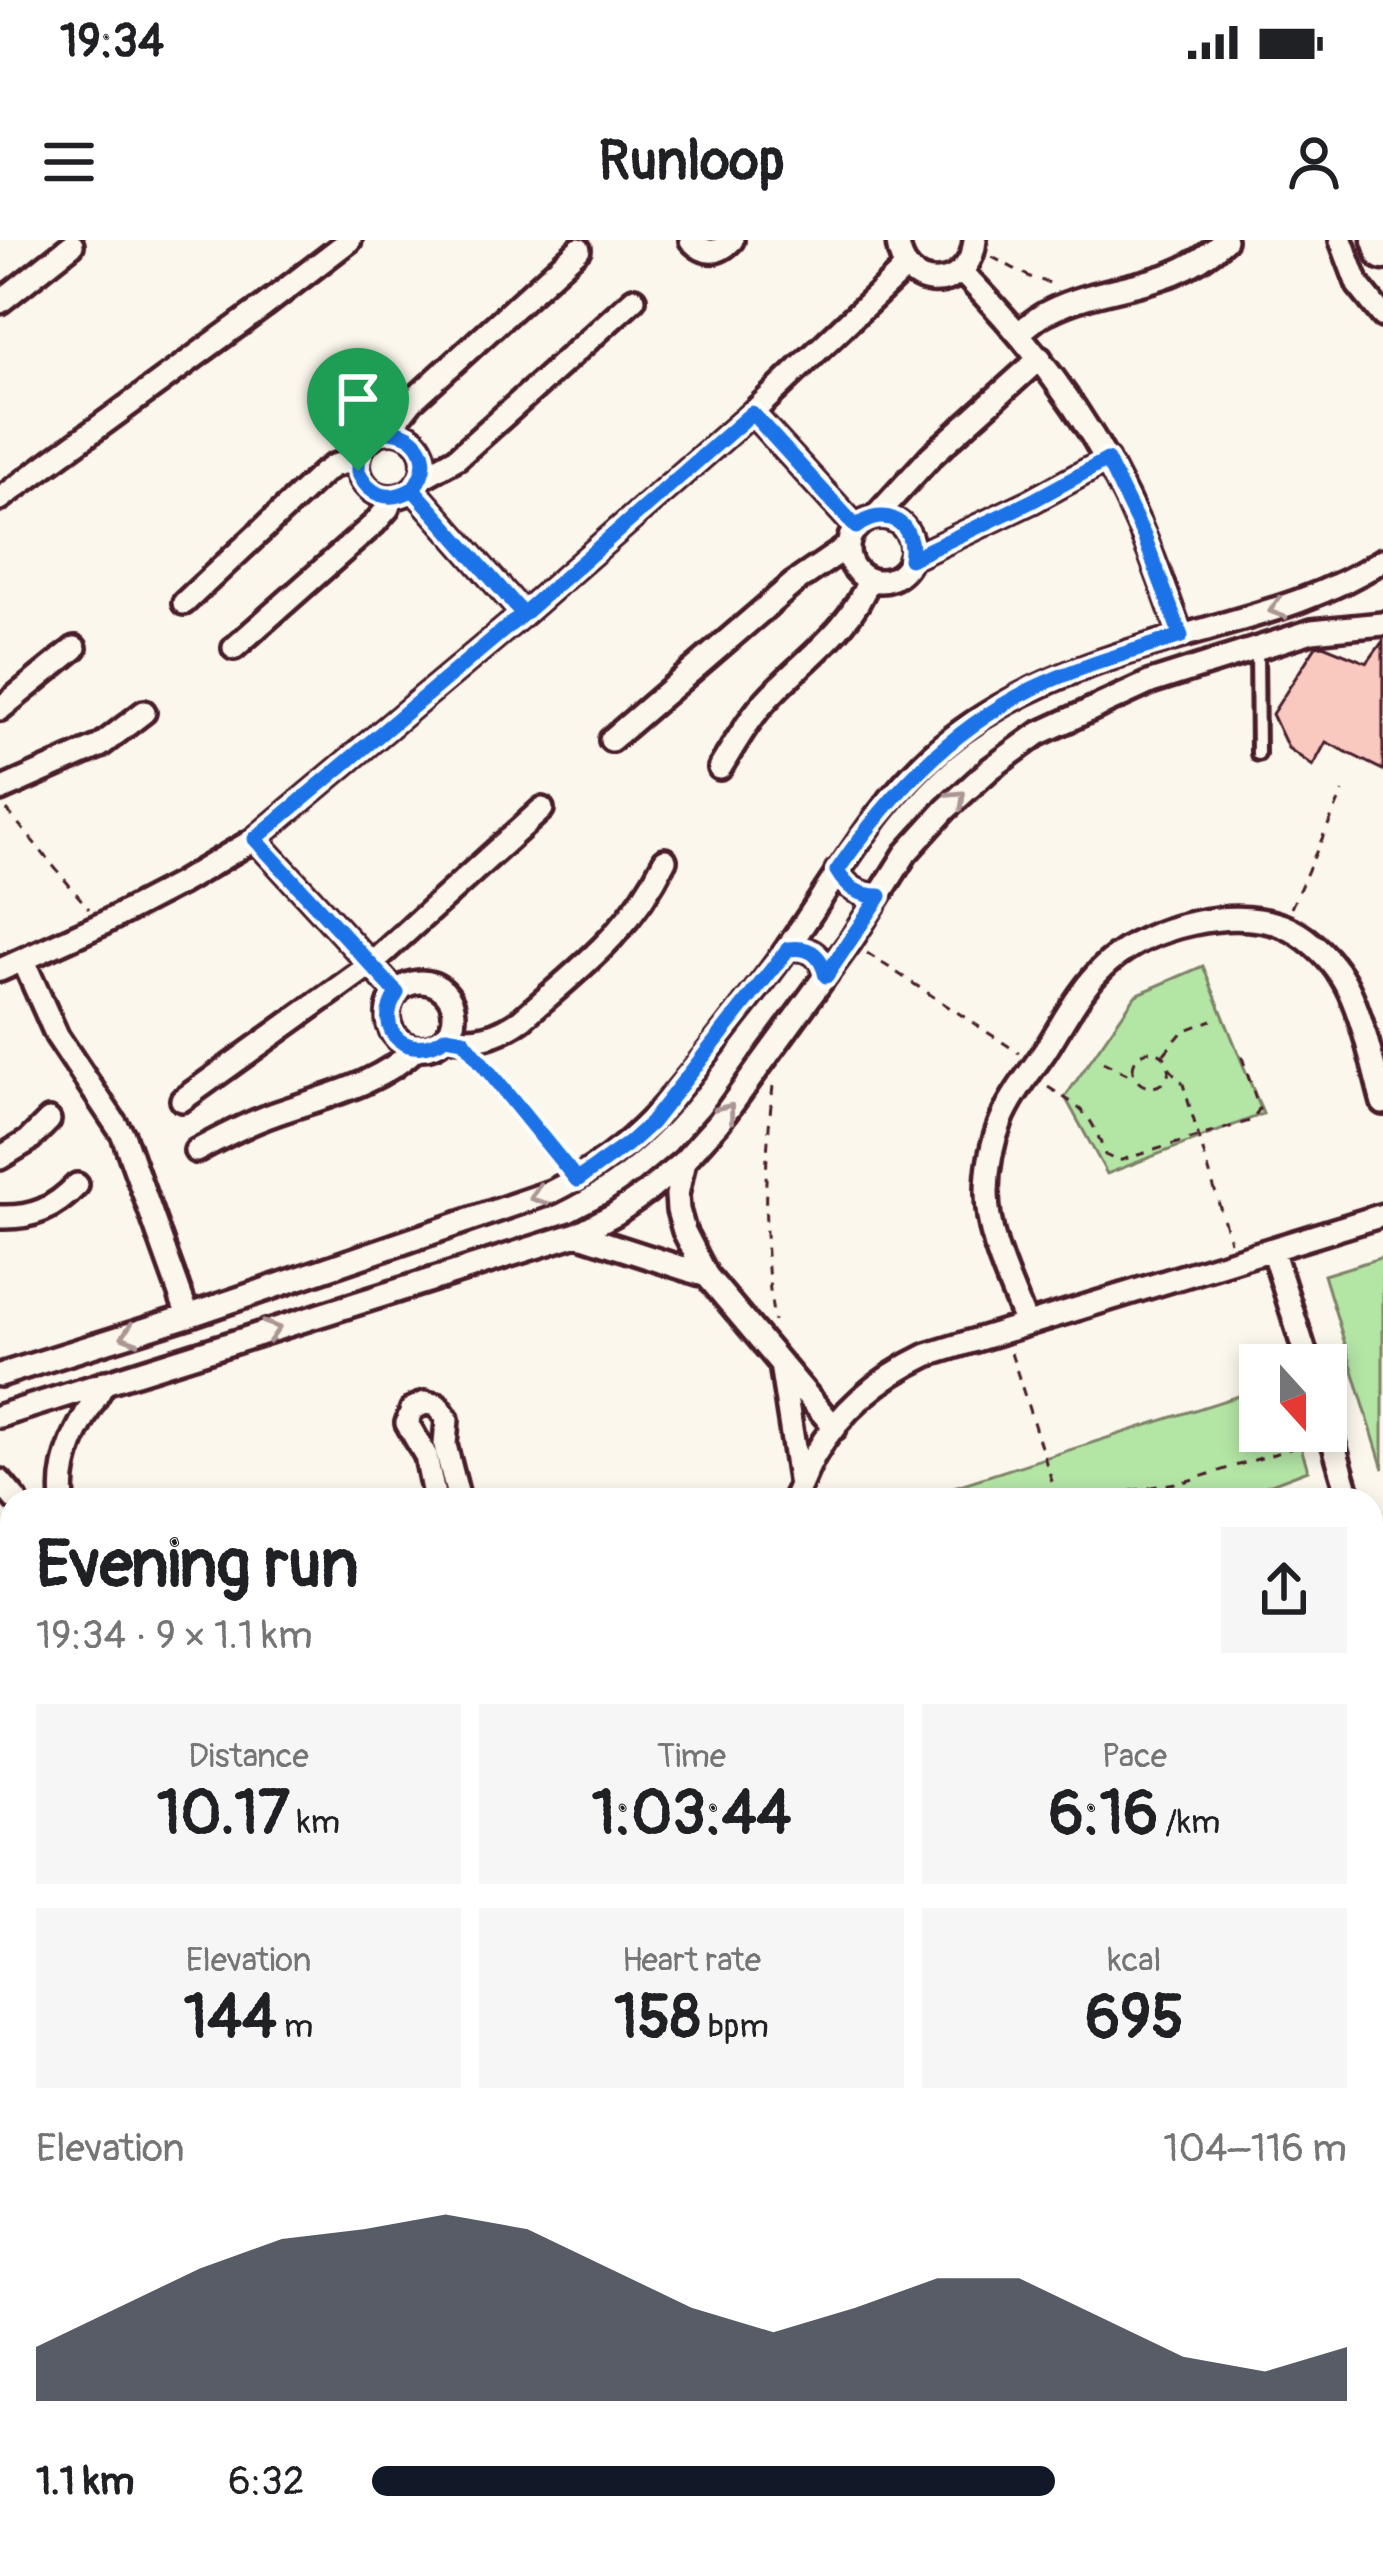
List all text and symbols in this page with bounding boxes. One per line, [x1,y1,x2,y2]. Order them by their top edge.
text: 19:34 [60,14,164,70]
text: Runloop [599,128,784,196]
icon: menu [36,129,102,195]
icon: person [1281,129,1347,195]
pin [307,348,409,471]
icon: arrive [325,366,391,432]
one-way arrow [1267,595,1288,620]
one-way arrow [945,791,966,812]
one-way arrow [713,1103,734,1125]
one-way arrow [528,1182,549,1206]
one-way arrow [261,1319,282,1344]
one-way arrow [119,1321,140,1346]
north arrow [1239,1344,1347,1452]
map controls [1239,1344,1347,1452]
text: Evening run [36,1524,359,1607]
button: share [1221,1527,1347,1653]
text: 19:34 · 9 × 1.1 km [36,1611,313,1660]
text: Distance [188,1736,309,1777]
text: Time [657,1736,726,1777]
text: Pace [1102,1736,1167,1777]
text: 10.17 [157,1777,290,1852]
text: 1:03:44 [592,1777,791,1852]
text: 6:16 [1049,1777,1158,1852]
text: km [290,1802,340,1843]
text: /km [1158,1802,1220,1843]
text: Elevation [186,1940,311,1981]
text: Heart rate [622,1940,761,1981]
text: kcal [1108,1940,1161,1981]
text: 144 [184,1981,277,2056]
text: 158 [614,1981,700,2056]
text: 695 [1085,1981,1184,2056]
text: m [277,2006,313,2047]
text: bpm [700,2006,769,2047]
text: Elevation [36,2124,185,2173]
text: 104–116 m [1163,2124,1347,2173]
text: 1.1 km [36,2457,134,2506]
text: 6:32 [228,2457,305,2506]

